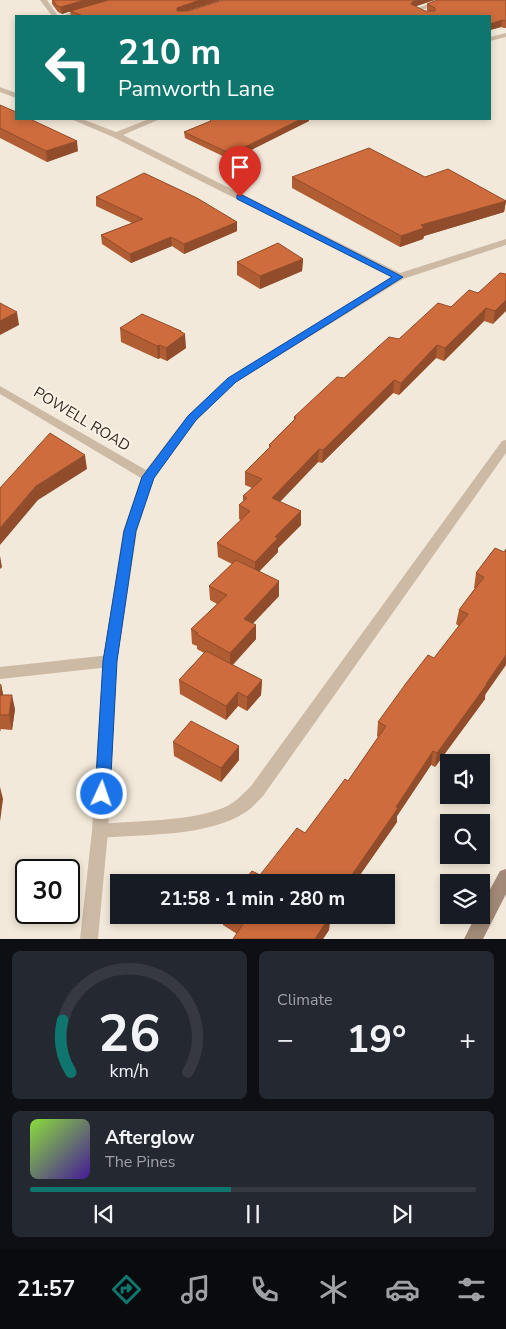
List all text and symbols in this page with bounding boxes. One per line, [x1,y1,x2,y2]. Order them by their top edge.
text: 210 m [118,29,221,76]
icon: left [35,35,100,100]
text: Pamworth Lane [118,74,274,104]
pin [219,146,261,197]
icon: arrive [226,153,254,181]
street label: POWELL ROAD [30,382,134,456]
map controls [440,754,490,924]
button: sound [440,754,490,804]
position arrow [75,767,127,819]
button: search [440,814,490,864]
speed limit sign: 30 [15,859,80,924]
button: layers [440,874,490,924]
text: 21:58 · 1 min · 280 m [160,886,345,912]
text: Climate [277,989,332,1011]
text: 26 [98,998,161,1069]
text: 19° [346,1014,407,1065]
text: − [277,1021,294,1059]
text: + [459,1021,476,1059]
text: km/h [110,1059,149,1083]
text: Afterglow [105,1125,195,1151]
text: The Pines [105,1151,175,1173]
icon: previous [90,1200,118,1228]
icon: pause [239,1200,267,1228]
icon: next [388,1200,416,1228]
icon: directions [109,1272,144,1307]
icon: music [178,1272,213,1307]
icon: phone [247,1272,282,1307]
icon: climate [316,1272,351,1307]
icon: car [385,1272,420,1307]
icon: filters [454,1272,489,1307]
text: 21:57 [17,1274,75,1304]

